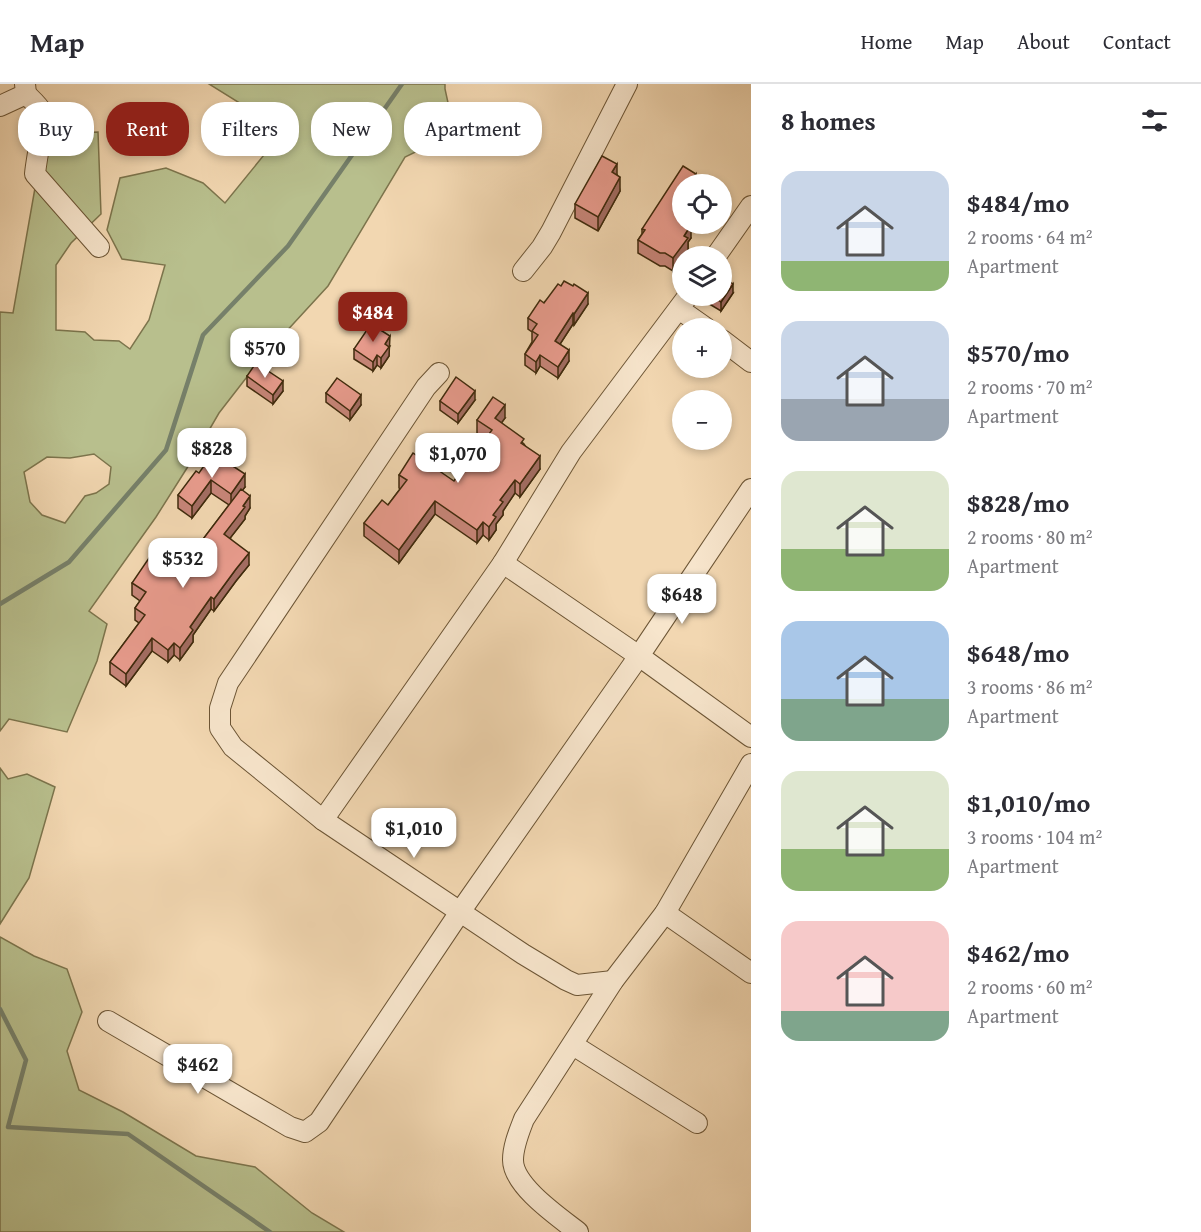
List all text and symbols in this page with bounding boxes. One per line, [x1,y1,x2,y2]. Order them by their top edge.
text: Map [30,21,84,62]
text: Home [861,26,912,57]
text: Map [945,26,984,57]
text: About [1017,26,1070,57]
text: Contact [1103,26,1171,57]
text: 8 homes [781,101,876,140]
chip: Buy [18,102,94,156]
chip: Rent [106,102,189,156]
chip: Filters [201,102,299,156]
chip: New [311,102,392,156]
chip: Apartment [404,102,542,156]
icon: filters [1138,104,1171,137]
map controls [672,174,732,450]
button: locate [672,174,732,234]
text: $484/mo [967,183,1069,222]
icon: home [829,195,901,267]
text: 2 rooms · 64 m² [967,222,1093,251]
button: layers [672,246,732,306]
text: Apartment [967,251,1059,280]
pin: $484 [337,292,409,343]
text: $484 [352,297,394,326]
button: + [672,318,732,378]
pin: $570 [229,328,301,379]
text: $570 [244,333,286,362]
text: $570/mo [967,333,1069,372]
icon: home [829,345,901,417]
text: 2 rooms · 70 m² [967,372,1093,401]
button: − [672,390,732,450]
text: Apartment [967,401,1059,430]
pin: $828 [176,428,248,479]
text: $828 [191,433,233,462]
pin: $1,070 [409,433,507,484]
text: $1,070 [429,438,487,467]
text: $828/mo [967,483,1069,522]
icon: home [829,495,901,567]
text: 2 rooms · 80 m² [967,522,1093,551]
pin: $532 [147,538,219,589]
text: $532 [162,543,204,572]
text: Apartment [967,551,1059,580]
pin: $648 [646,574,718,625]
text: $648 [661,579,703,608]
text: $648/mo [967,633,1069,672]
icon: home [829,645,901,717]
text: 3 rooms · 86 m² [967,672,1093,701]
text: Apartment [967,701,1059,730]
text: $1,010/mo [967,783,1090,822]
icon: home [829,795,901,867]
pin: $1,010 [365,808,463,859]
text: $1,010 [385,813,443,842]
text: 3 rooms · 104 m² [967,822,1102,851]
text: Apartment [967,851,1059,880]
text: $462/mo [967,933,1069,972]
icon: home [829,945,901,1017]
text: 2 rooms · 60 m² [967,972,1093,1001]
text: Apartment [967,1001,1059,1030]
pin: $462 [162,1044,234,1095]
text: $462 [177,1049,219,1078]

